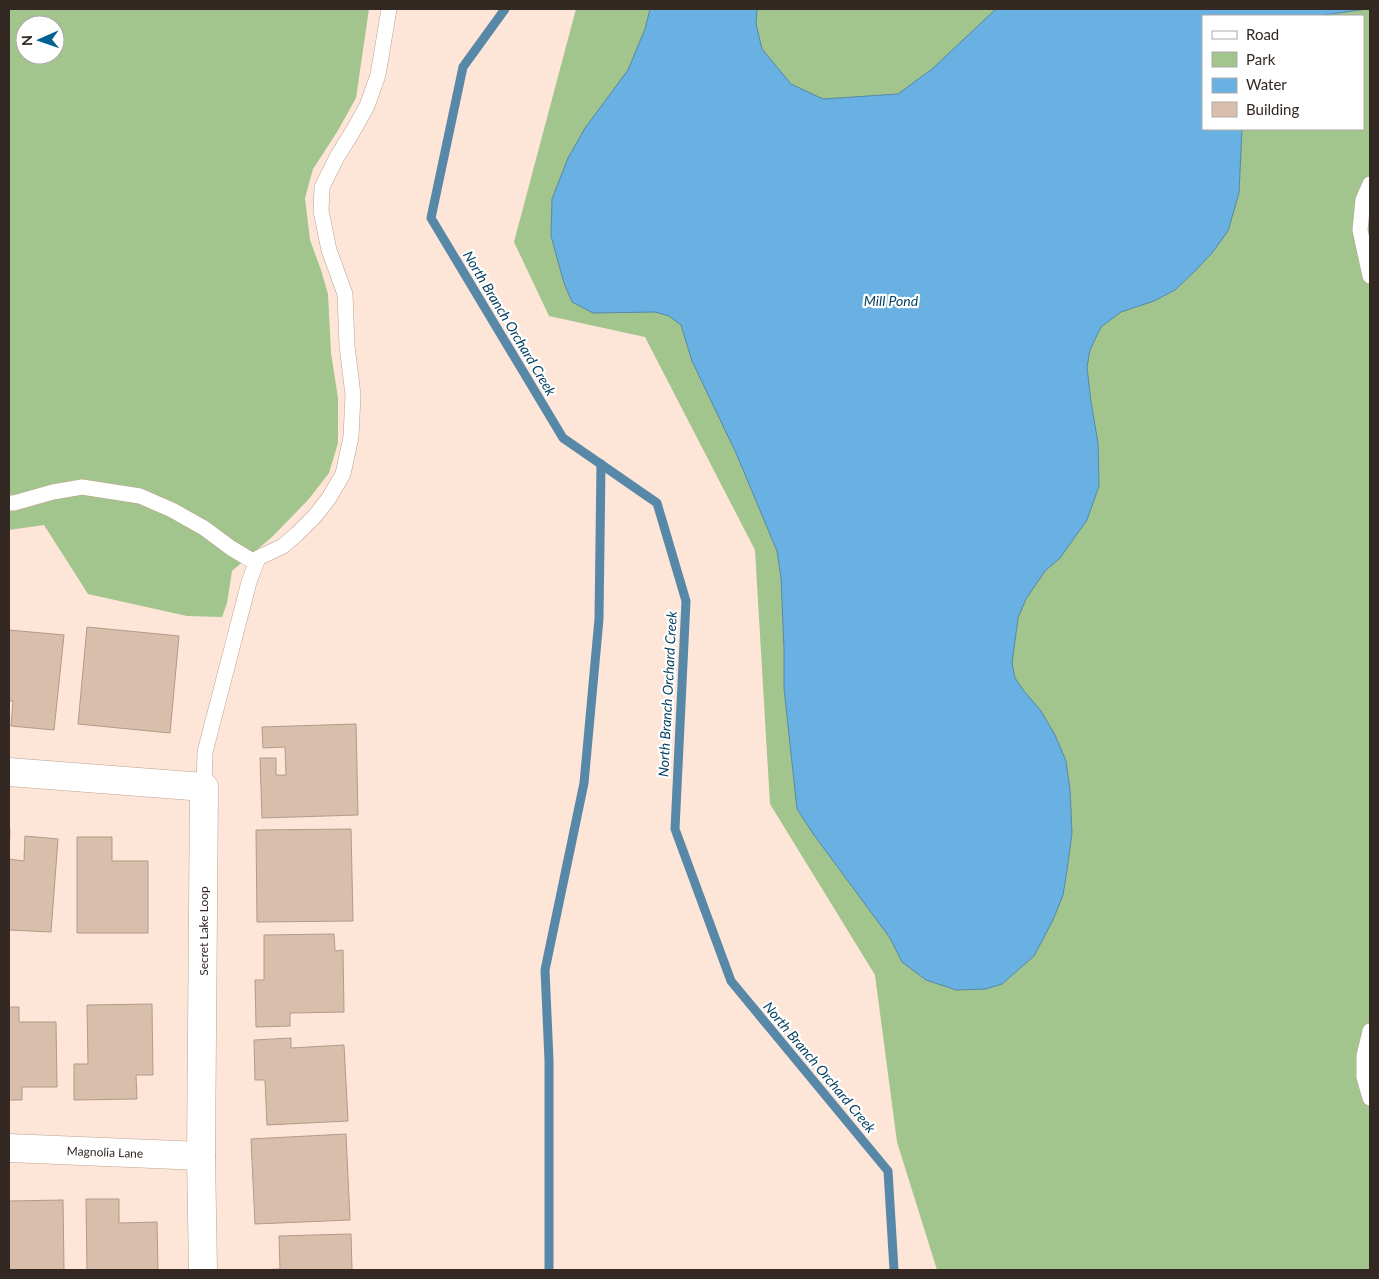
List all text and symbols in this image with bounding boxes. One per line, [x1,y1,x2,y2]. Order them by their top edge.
north arrow [15,15,65,65]
legend [1202,15,1364,130]
text: Road [1246,25,1279,43]
text: N [18,35,35,46]
text: Park [1246,50,1276,68]
text: Water [1246,75,1287,93]
text: Building [1246,100,1299,118]
water label: North Branch Orchard Creek [460,248,560,399]
water label: Mill Pond [864,292,919,309]
water label: North Branch Orchard Creek [654,610,680,777]
street label: Secret Lake Loop [196,886,211,976]
water label: North Branch Orchard Creek [760,998,880,1136]
street label: Magnolia Lane [66,1143,144,1161]

